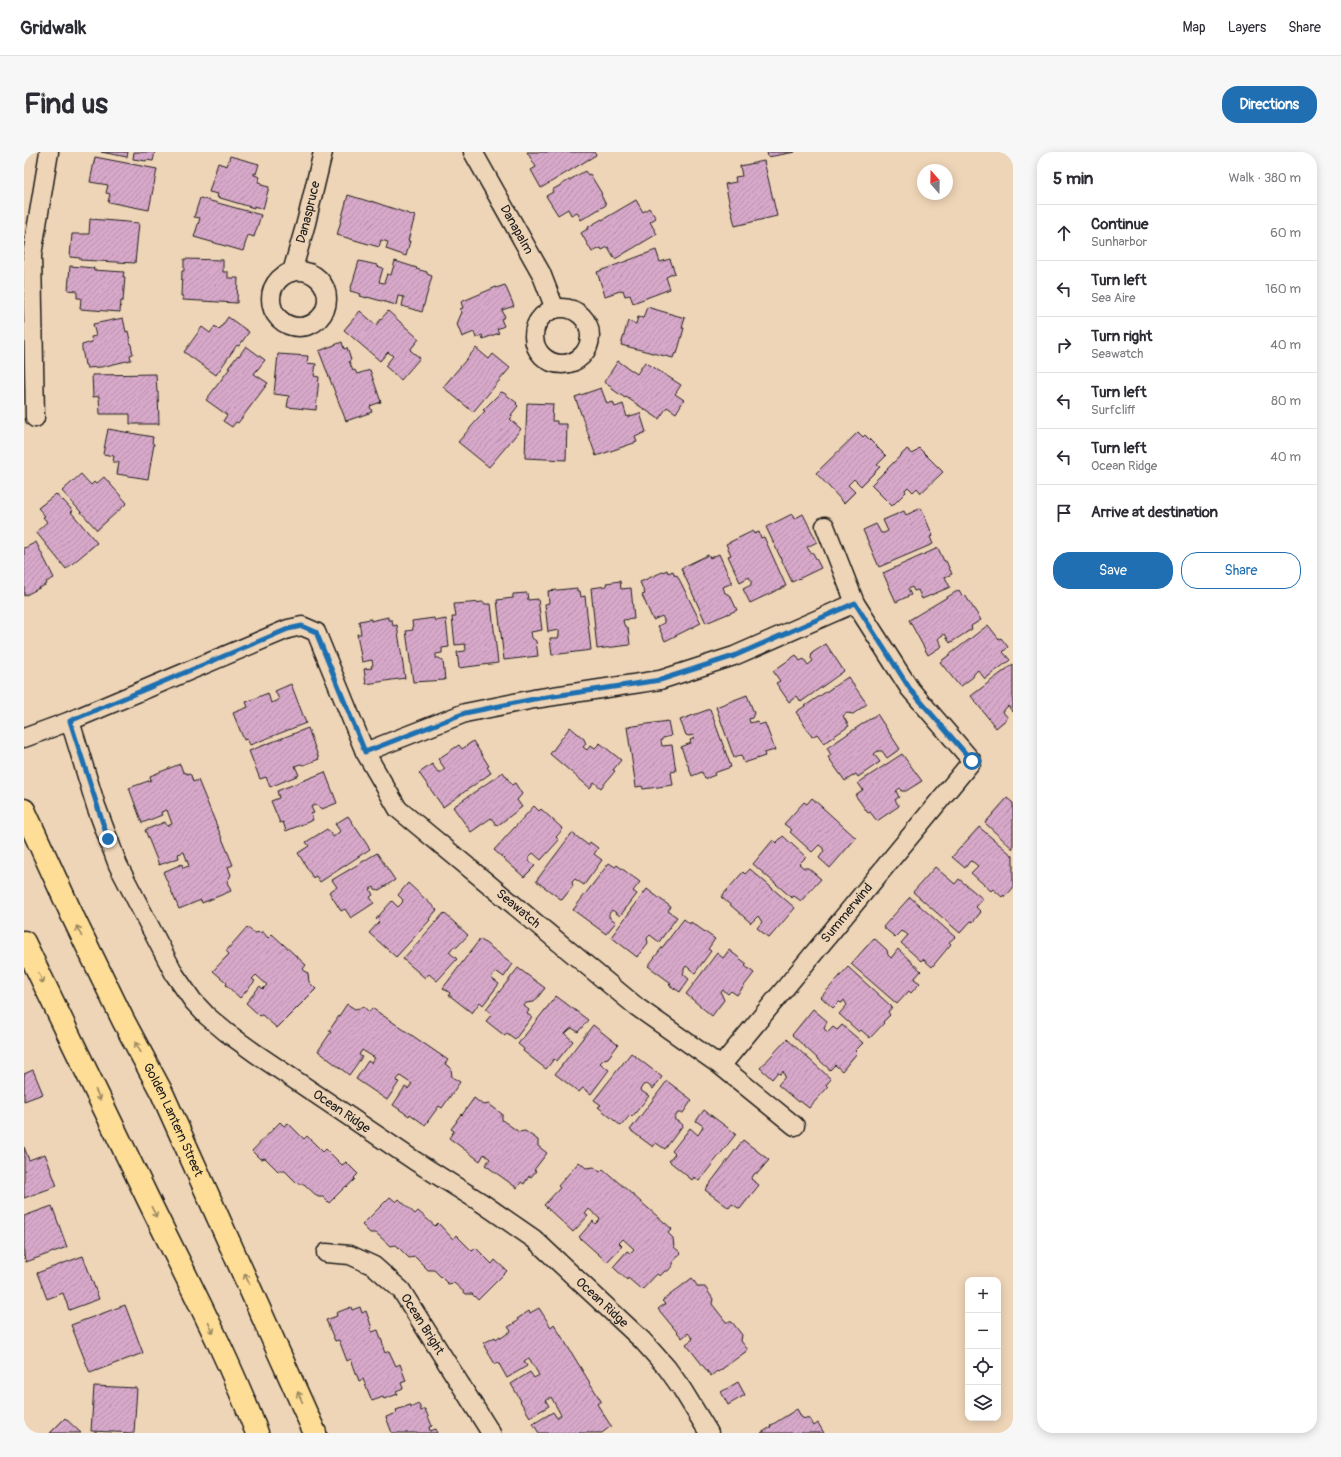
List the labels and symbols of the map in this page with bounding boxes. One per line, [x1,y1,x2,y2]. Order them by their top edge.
north arrow [917,164,953,200]
street label: Danaspruce [293,179,324,245]
street label: Danapalm [496,202,537,257]
route start [963,752,981,770]
route end [99,830,117,848]
street label: Summerwind [818,880,876,946]
street label: Seawatch [493,886,544,932]
one-way arrow [75,925,83,937]
one-way arrow [38,971,45,983]
one-way arrow [133,1041,141,1053]
street label: Golden Lantern Street [140,1060,207,1180]
street label: Ocean Ridge [310,1086,374,1137]
one-way arrow [95,1088,102,1100]
one-way arrow [151,1205,158,1217]
one-way arrow [242,1273,250,1285]
street label: Ocean Ridge [572,1274,632,1331]
street label: Ocean Bright [397,1291,448,1358]
one-way arrow [208,1322,215,1334]
one-way arrow [296,1392,303,1404]

